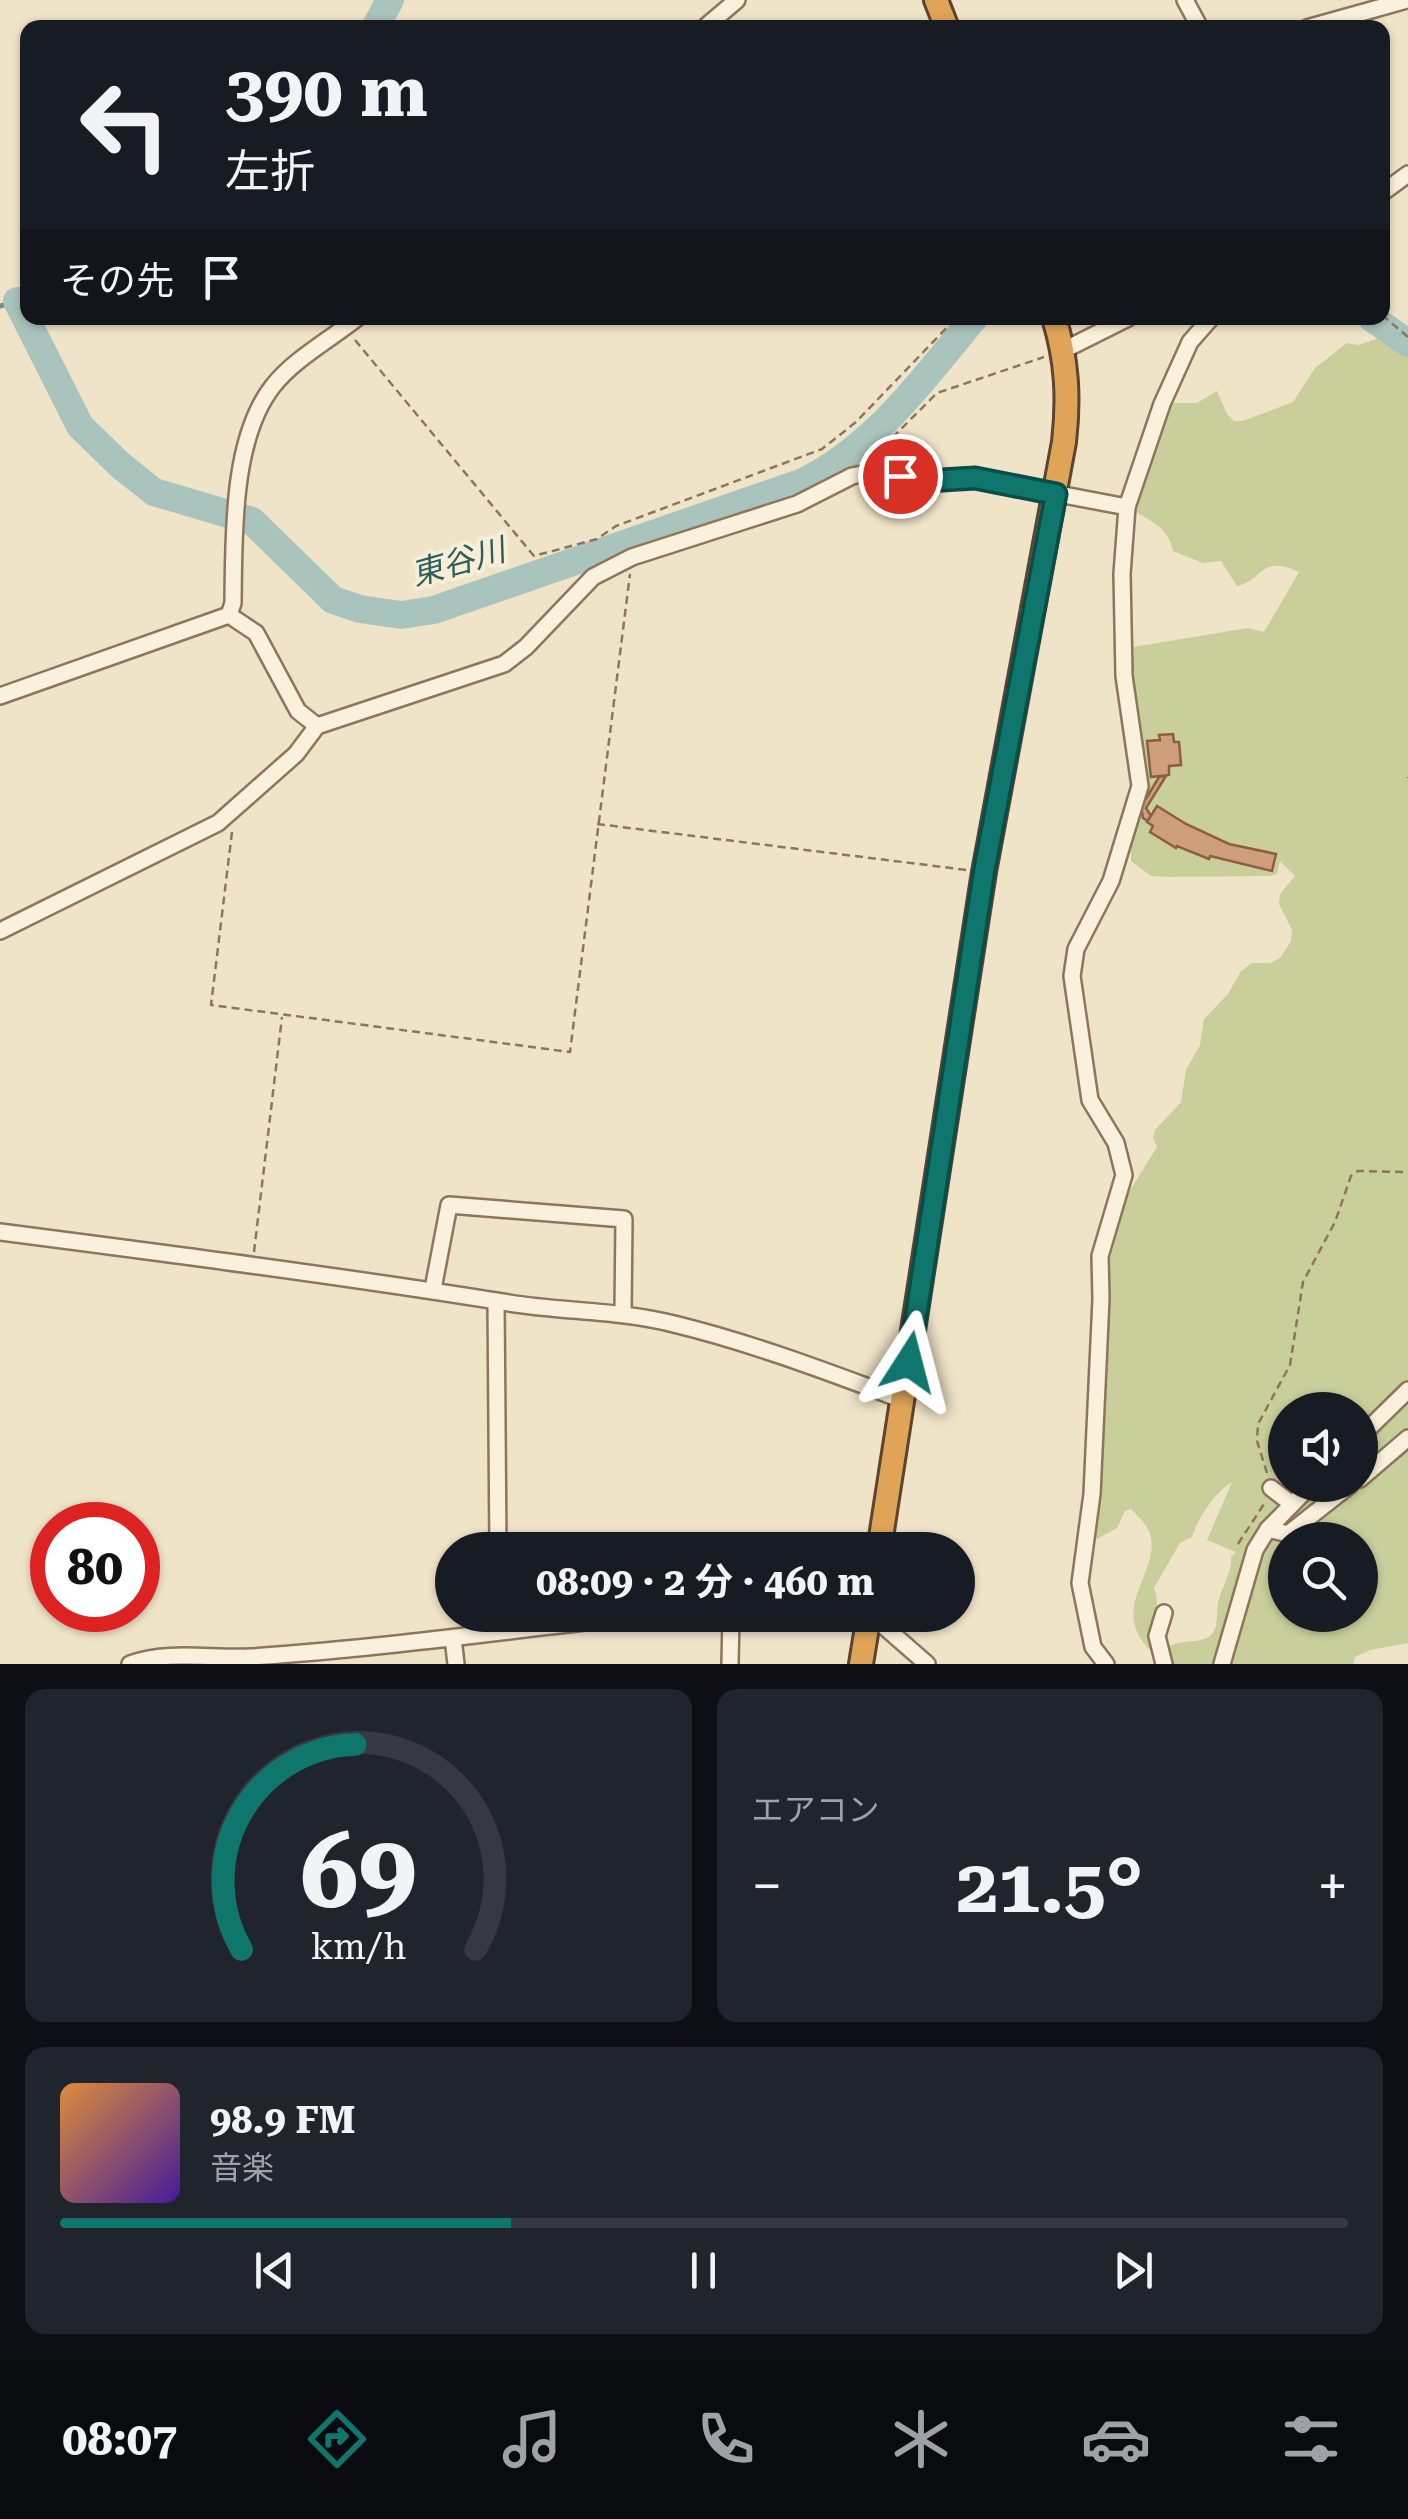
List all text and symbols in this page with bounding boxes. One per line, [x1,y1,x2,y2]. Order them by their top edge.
text: 390 m [225,51,428,133]
icon: left [60,60,190,190]
text: 左折 [225,145,315,198]
icon: arrive [194,250,249,305]
text: その先 [60,259,174,303]
pin [858,434,943,519]
icon: arrive [873,449,928,504]
water label: 東谷川 [407,530,512,593]
position arrow [857,1310,961,1414]
map controls [1268,1392,1378,1632]
button: sound [1268,1392,1378,1502]
speed limit sign: 80 [30,1502,160,1632]
button: search [1268,1522,1378,1632]
text: 08:09 · 2 分 · 460 m [536,1560,874,1604]
text: エアコン [752,1791,880,1829]
text: 69 [300,1811,416,1932]
text: 21.5° [956,1842,1143,1930]
text: − [752,1854,782,1918]
text: + [1317,1854,1348,1918]
text: km/h [310,1926,406,1968]
text: 98.9 FM [210,2098,356,2142]
text: 音楽 [210,2149,274,2187]
icon: previous [247,2243,302,2298]
icon: pause [676,2243,731,2298]
icon: next [1106,2243,1161,2298]
icon: directions [302,2404,372,2474]
icon: music [497,2404,567,2474]
icon: phone [691,2404,761,2474]
icon: climate [886,2404,956,2474]
icon: car [1081,2404,1151,2474]
icon: filters [1276,2404,1346,2474]
text: 08:07 [62,2413,177,2466]

